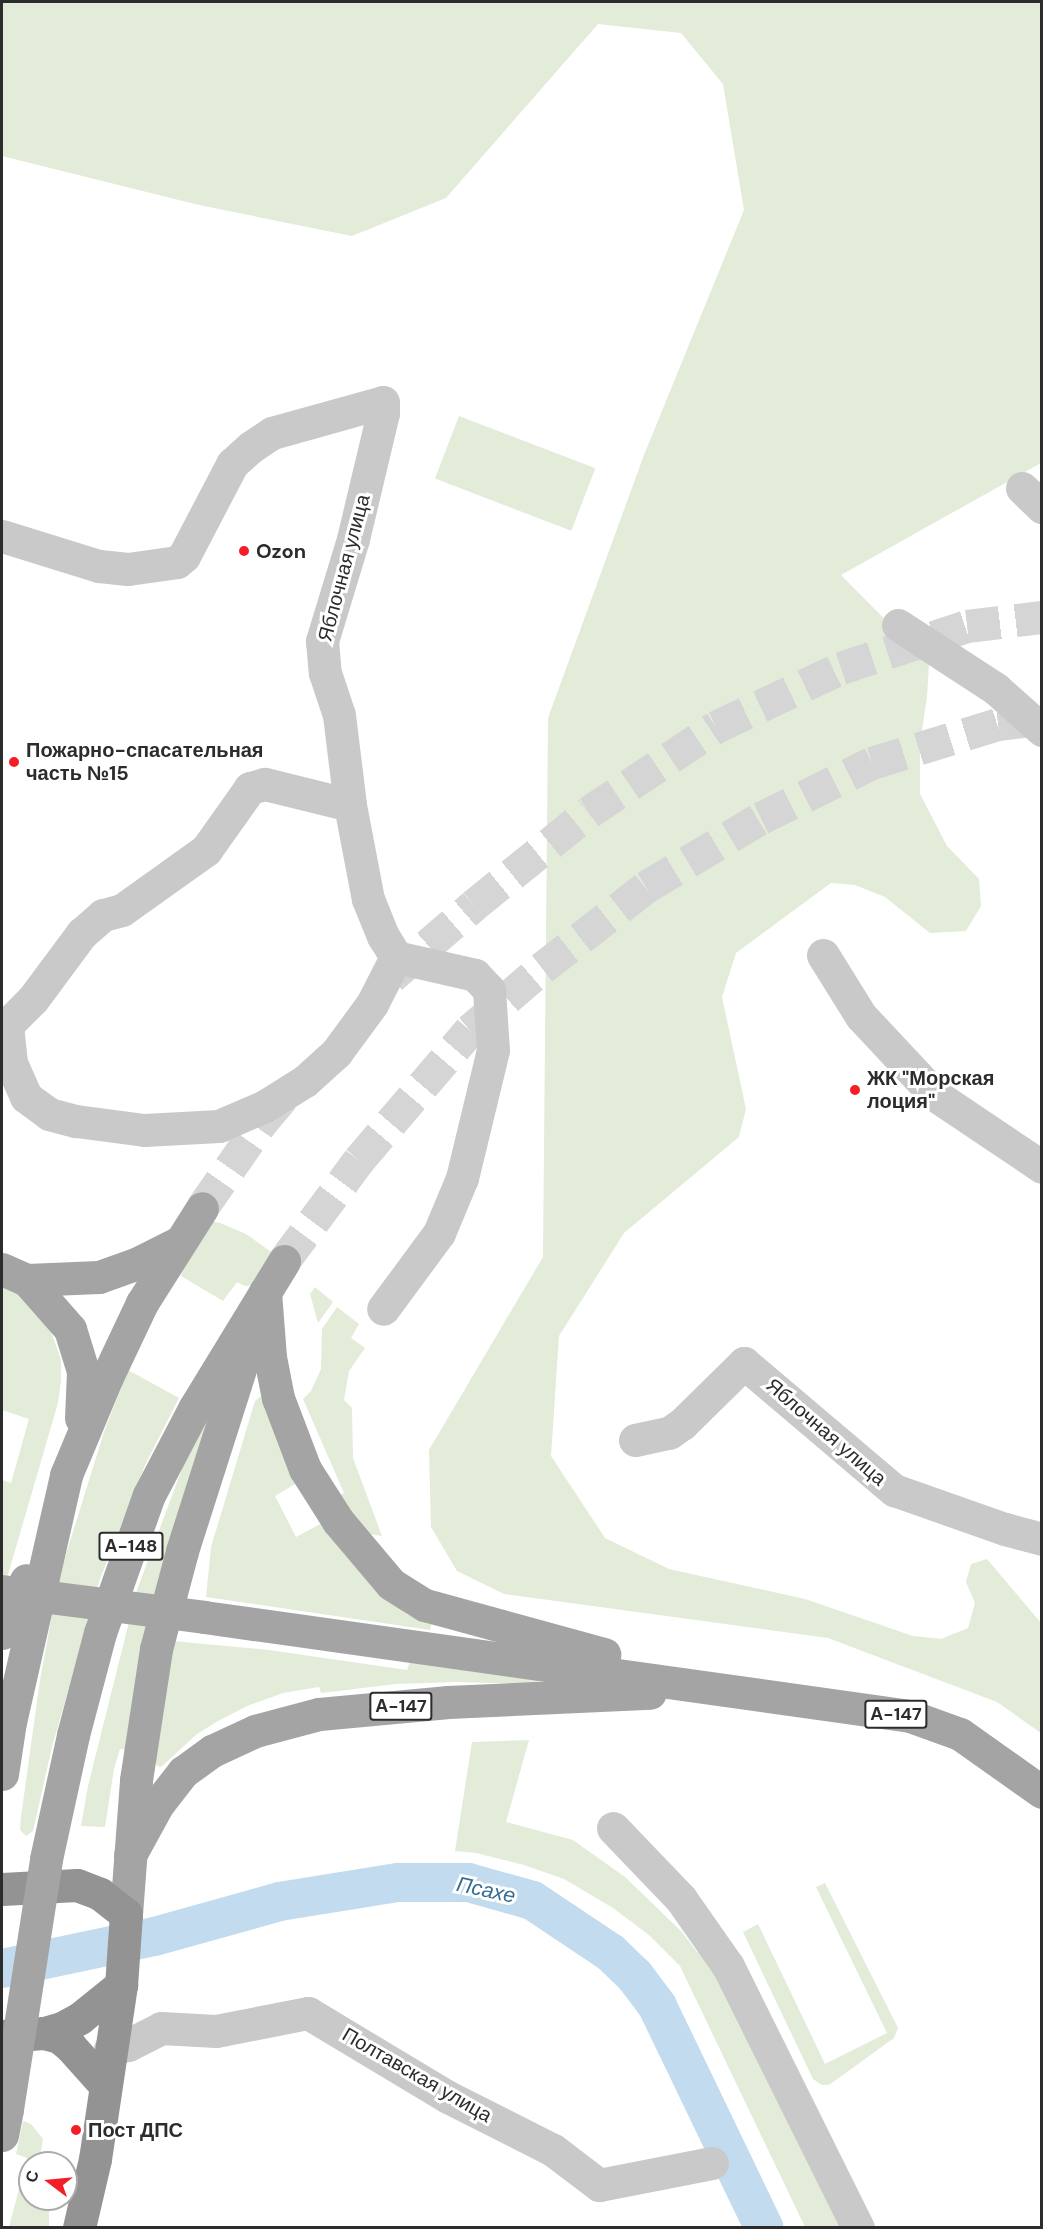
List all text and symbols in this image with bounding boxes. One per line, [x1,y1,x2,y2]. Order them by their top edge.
street label: Яблочная улица [313,492,375,644]
place label: Ozon [256,539,306,563]
marker: Ozon [237,544,251,558]
place label: Пожарно-спасательная часть №15 [26,738,264,785]
marker: Пожарно-спасательная часть №15 [7,755,21,769]
place label: ЖК "Морская лоция" [867,1066,994,1113]
marker: ЖК "Морская лоция" [848,1083,862,1097]
street label: Яблочная улица [761,1373,891,1491]
road number: А-148 [98,1531,164,1561]
road number: А-147 [368,1691,434,1721]
road number: А-147 [863,1699,929,1729]
water label: Псахе [454,1872,518,1908]
street label: Полтавская улица [338,2022,496,2128]
place label: Пост ДПС [88,2118,183,2142]
marker: Пост ДПС [69,2123,83,2137]
north arrow [18,2151,78,2211]
text: С [20,2168,44,2185]

